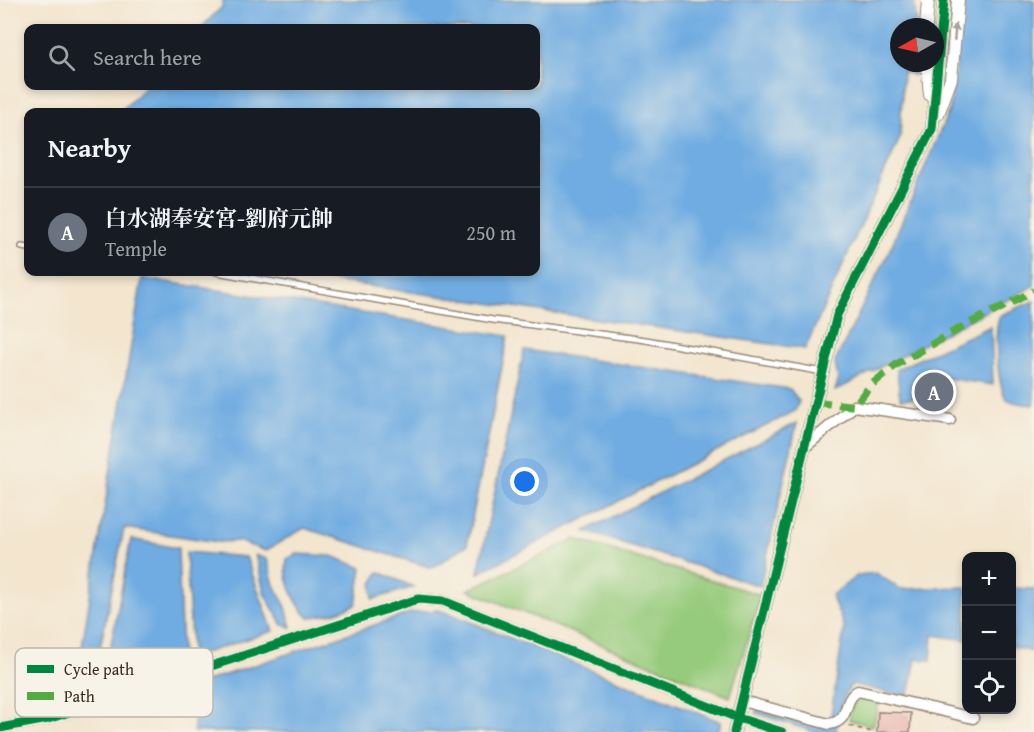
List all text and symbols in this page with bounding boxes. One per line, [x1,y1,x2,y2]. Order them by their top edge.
north arrow [890,18,944,72]
one-way arrow [950,23,960,42]
search box [24,24,540,90]
icon: search [45,41,78,74]
text: Search here [93,41,202,73]
text: Nearby [48,128,131,167]
text: 白水湖奉安宮-劉府元帥 [105,202,333,234]
text: A [61,218,74,247]
text: 250 m [466,218,516,247]
text: Temple [105,234,167,263]
pin: A [914,370,954,414]
your location [510,467,539,496]
map controls [962,552,1016,714]
button: + [962,552,1016,606]
button: − [962,606,1016,660]
legend [15,648,213,717]
text: Cycle path [64,657,134,681]
button: locate [962,660,1016,714]
text: Path [64,684,95,708]

